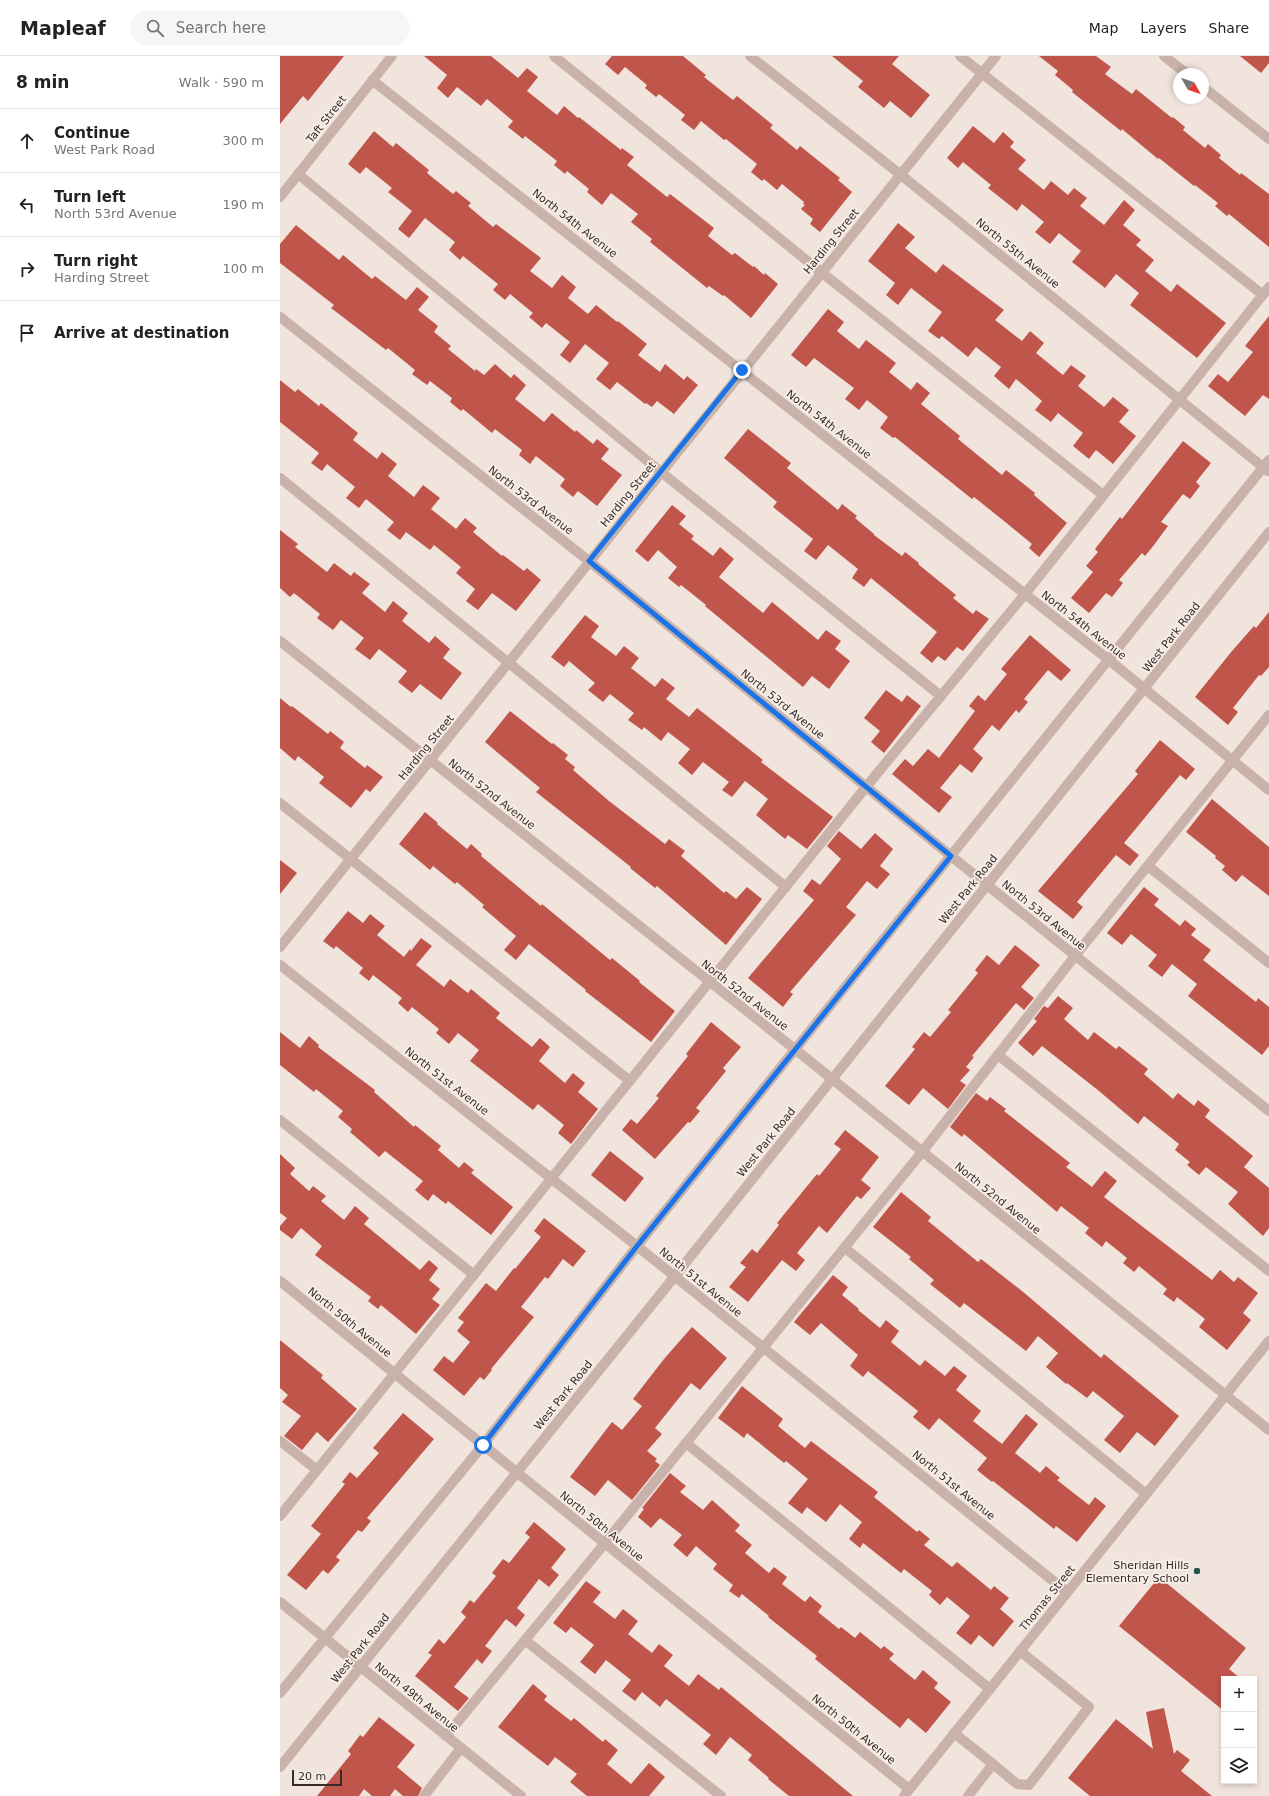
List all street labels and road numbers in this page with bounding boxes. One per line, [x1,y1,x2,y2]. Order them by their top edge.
street label: Taft Street [303,92,349,146]
street label: North 54th Avenue [530,186,620,261]
street label: Harding Street [801,206,862,277]
street label: North 55th Avenue [973,216,1062,291]
street label: North 54th Avenue [784,387,874,462]
street label: Harding Street [598,459,659,530]
street label: North 53rd Avenue [486,463,576,538]
street label: North 54th Avenue [1039,588,1129,663]
street label: West Park Road [1140,600,1203,675]
street label: North 53rd Avenue [738,667,827,742]
street label: Harding Street [396,712,457,783]
street label: North 52nd Avenue [446,756,538,832]
street label: West Park Road [936,852,1000,927]
street label: North 53rd Avenue [999,878,1088,953]
street label: North 52nd Avenue [699,957,791,1033]
street label: North 51st Avenue [402,1045,491,1118]
street label: West Park Road [734,1105,798,1180]
street label: North 52nd Avenue [952,1160,1043,1237]
street label: North 51st Avenue [657,1245,745,1320]
street label: North 50th Avenue [305,1285,394,1360]
street label: West Park Road [531,1358,595,1433]
street label: North 51st Avenue [910,1448,998,1523]
street label: North 50th Avenue [557,1489,646,1564]
street label: Thomas Street [1016,1562,1078,1634]
street label: West Park Road [328,1611,392,1686]
street label: North 49th Avenue [372,1660,461,1735]
street label: North 50th Avenue [809,1692,898,1767]

